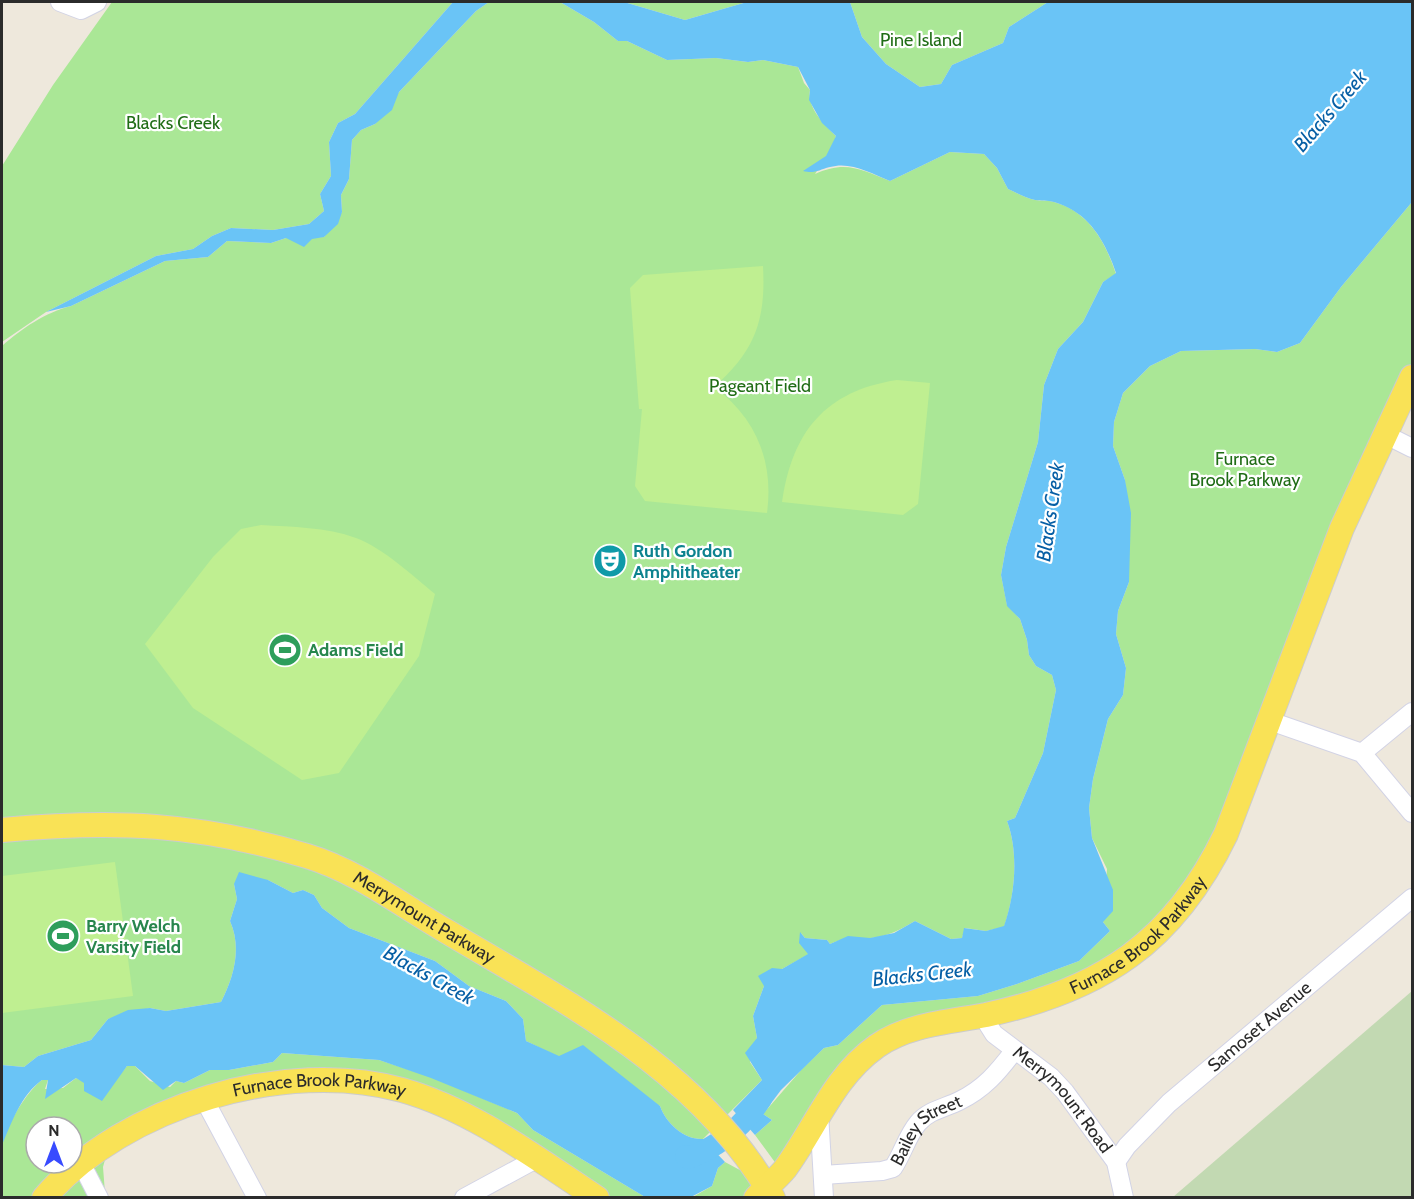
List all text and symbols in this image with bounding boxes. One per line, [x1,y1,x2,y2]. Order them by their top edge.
park label: Pine Island [880,29,962,51]
water label: Blacks Creek [1288,65,1373,156]
park label: Blacks Creek [126,112,221,134]
park label: Pageant Field [709,375,811,397]
park label: Furnace Brook Parkway [1190,448,1300,491]
water label: Blacks Creek [1031,460,1069,563]
place label: Ruth Gordon Amphitheater [633,540,740,583]
theatre icon: Ruth Gordon Amphitheater [592,543,628,579]
sports icon: Adams Field [267,632,303,668]
place label: Adams Field [308,639,403,661]
street label: Merrymount Parkway [349,866,499,968]
street label: Furnace Brook Parkway [1066,872,1211,999]
place label: Barry Welch Varsity Field [86,915,181,958]
sports icon: Barry Welch Varsity Field [45,918,81,954]
water label: Blacks Creek [380,940,480,1010]
water label: Blacks Creek [871,957,974,991]
street label: Samoset Avenue [1203,977,1316,1077]
street label: Merrymount Road [1008,1041,1117,1157]
street label: Furnace Brook Parkway [231,1069,409,1102]
street label: Bailey Street [886,1090,965,1169]
north arrow [24,1115,84,1175]
text: N [48,1121,60,1140]

